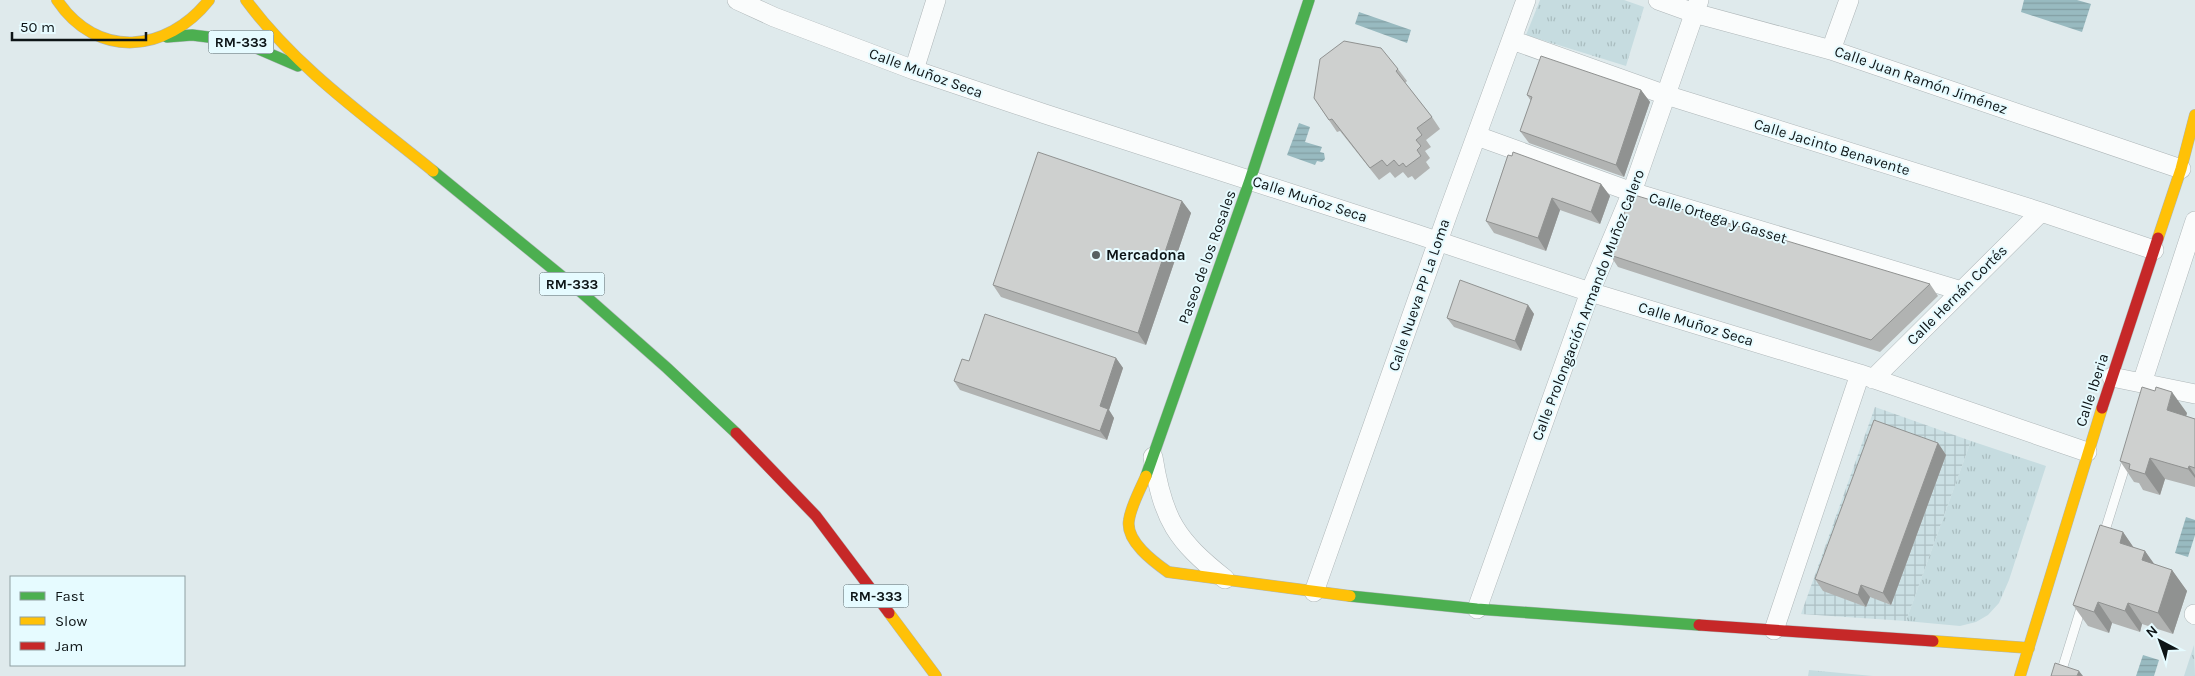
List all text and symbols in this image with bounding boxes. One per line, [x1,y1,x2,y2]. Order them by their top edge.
scale bar [12,10,146,42]
text: 50 m [20,18,55,36]
road number: RM-333 [208,31,274,54]
street label: Calle Juan Ramón Jiménez [1832,42,2010,118]
street label: Calle Muñoz Seca [867,44,985,102]
street label: Calle Jacinto Benavente [1752,115,1912,179]
street label: Calle Prolongación Armando Muñoz Calero [1528,167,1648,443]
street label: Calle Muñoz Seca [1250,172,1370,226]
street label: Paseo de los Rosales [1174,188,1240,326]
street label: Calle Ortega y Gasset [1647,188,1790,248]
street label: Calle Nueva PP La Loma [1384,216,1454,374]
street label: Calle Hernán Cortés [1903,241,2011,349]
place label: Mercadona [1106,246,1186,264]
marker: Mercadona [1090,249,1102,261]
road number: RM-333 [540,272,604,296]
street label: Calle Muñoz Seca [1636,298,1756,350]
street label: Calle Iberia [2072,351,2112,429]
legend [10,576,185,666]
road number: RM-333 [844,584,908,608]
text: Fast [55,587,85,605]
text: Slow [55,612,87,630]
north arrow [2135,616,2185,666]
text: N [2142,622,2161,641]
text: Jam [55,637,83,655]

